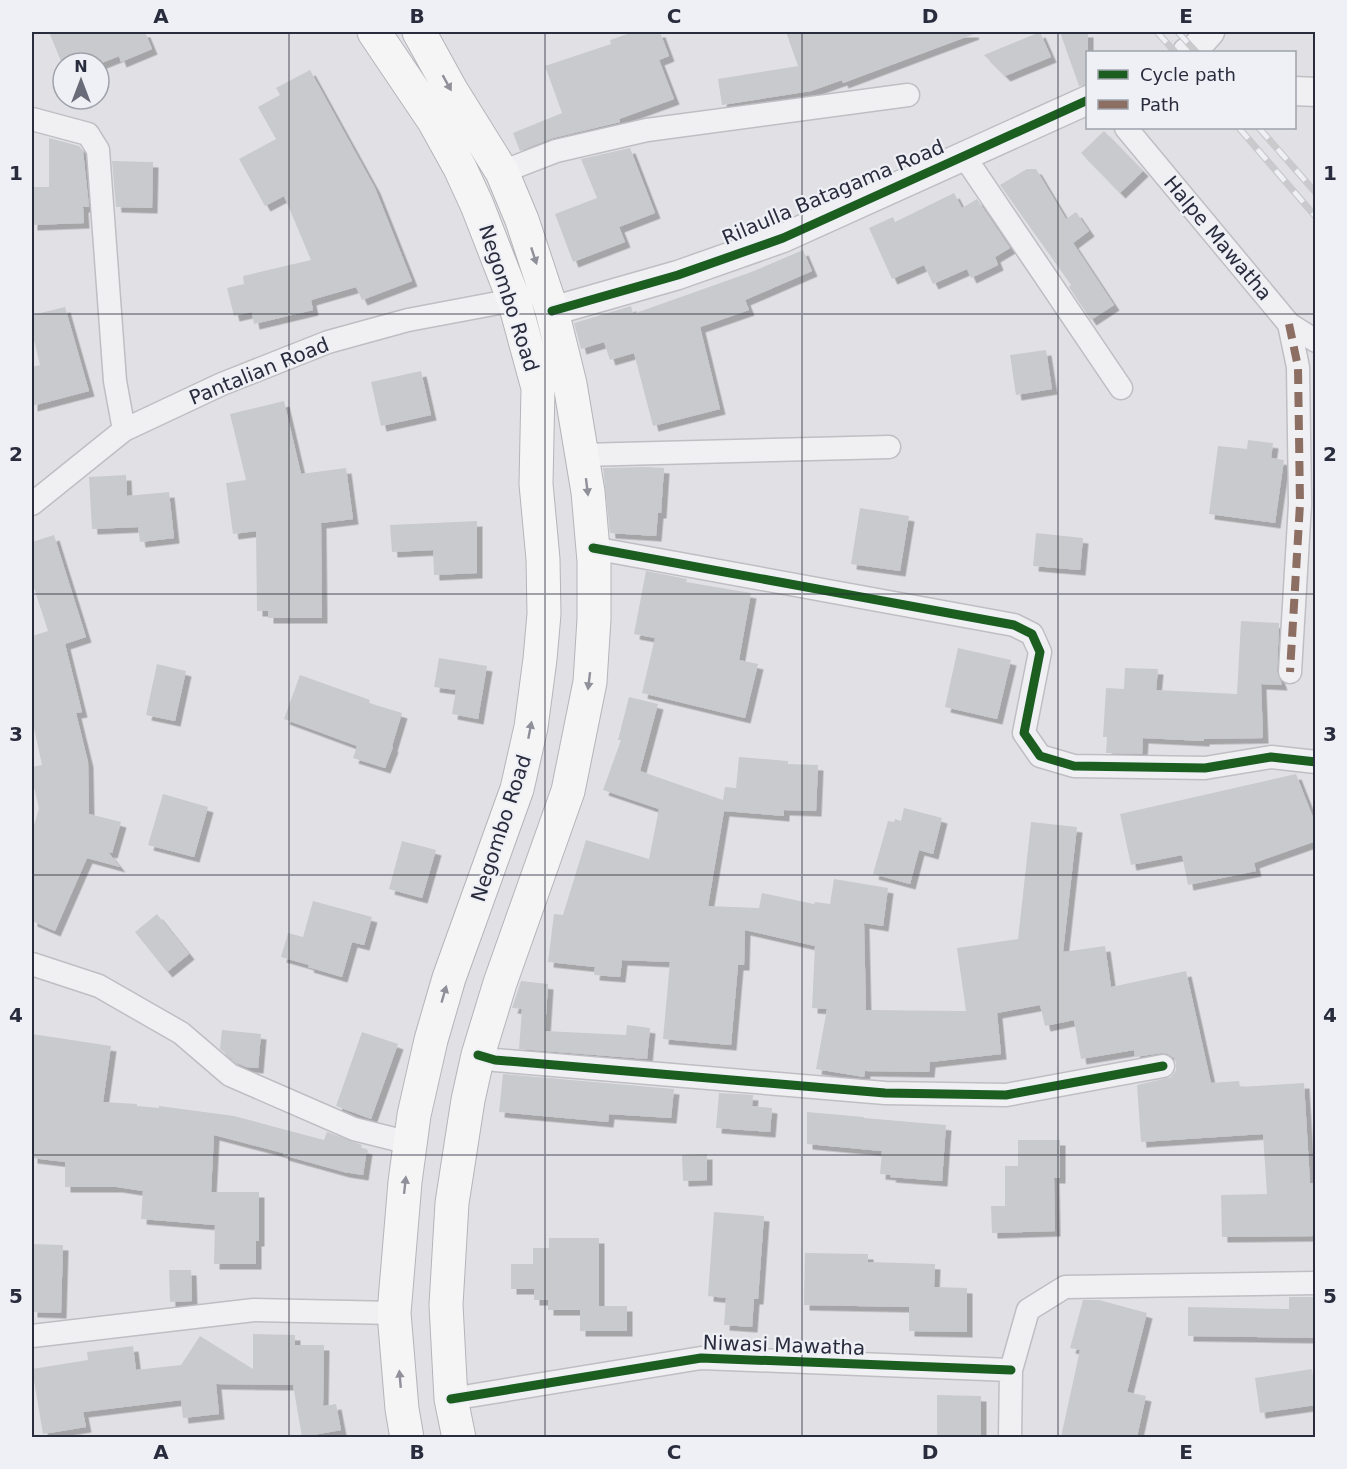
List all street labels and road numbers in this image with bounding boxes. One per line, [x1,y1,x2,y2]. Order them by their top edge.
street label: Rilaulla Batagama Road [718,134,948,250]
street label: Halpe Mawatha [1159,171,1277,305]
street label: Negombo Road [474,221,544,375]
street label: Pantalian Road [186,332,332,410]
street label: Negombo Road [466,751,536,905]
street label: Niwasi Mawatha [702,1330,866,1360]

